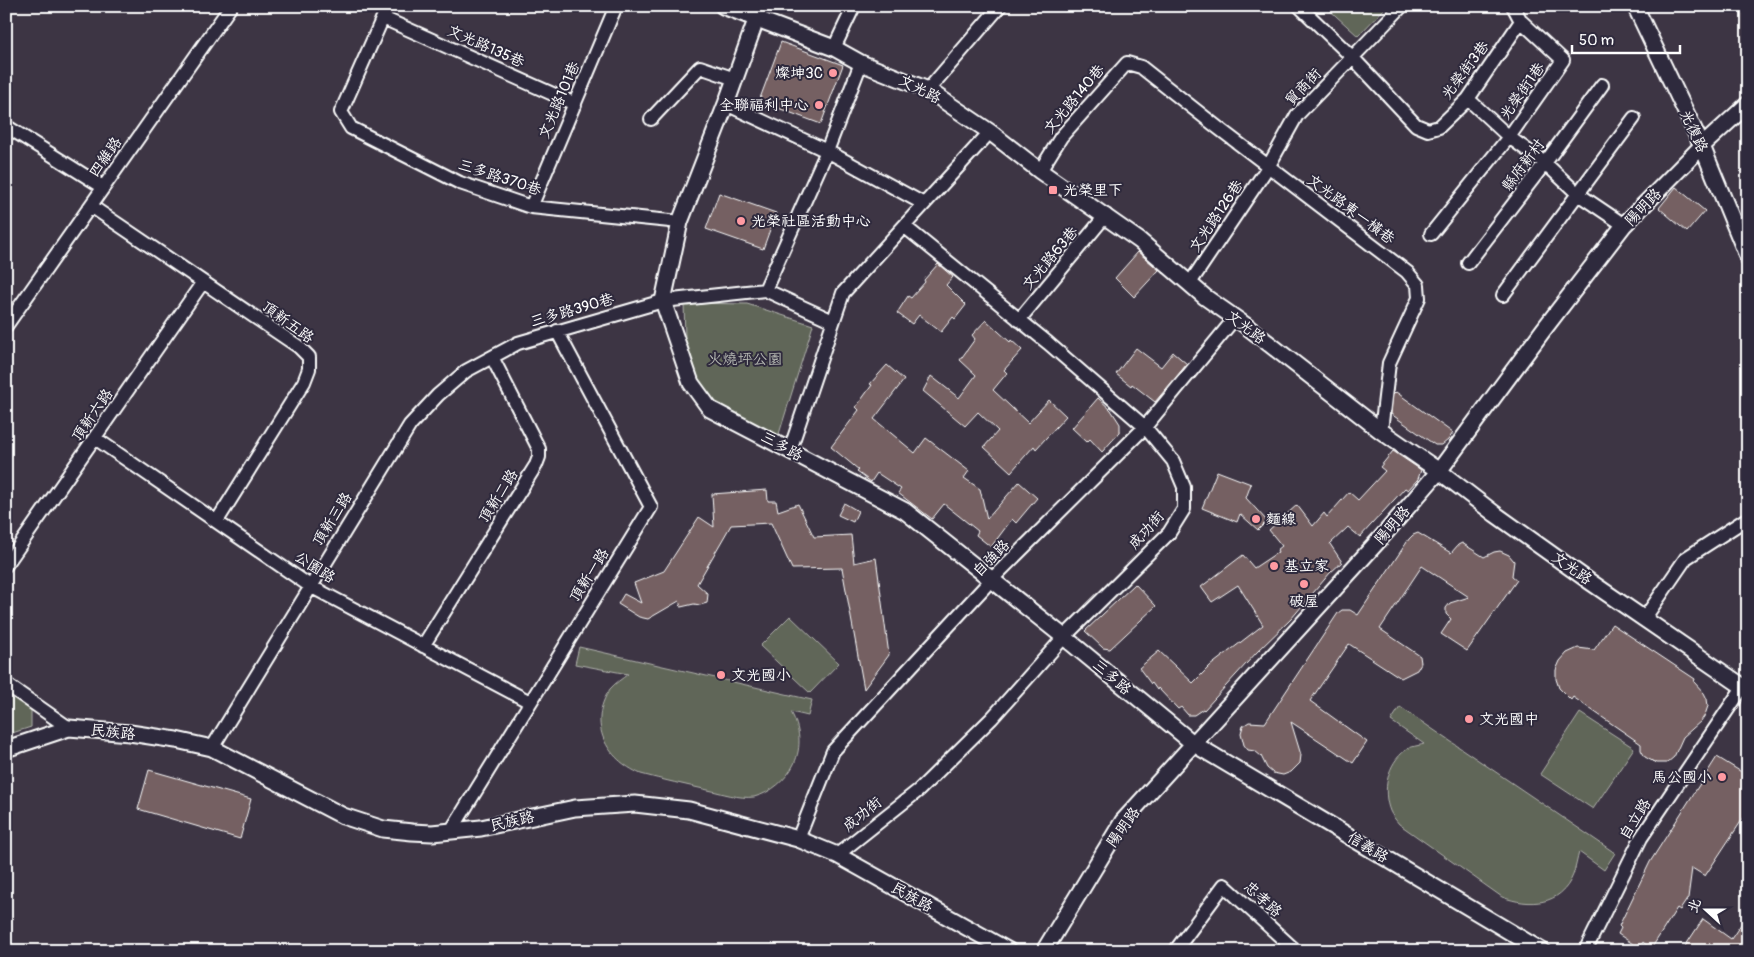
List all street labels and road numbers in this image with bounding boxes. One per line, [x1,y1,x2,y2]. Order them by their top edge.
street label: 文光路135巷 [444,21,527,72]
street label: 光榮街3巷 [1437,37,1494,103]
street label: 文光路101巷 [535,59,584,142]
street label: 光榮街1巷 [1496,59,1549,124]
street label: 文光路140巷 [1040,61,1109,138]
street label: 貿商街 [1281,64,1326,110]
street label: 文光路 [895,71,944,108]
street label: 光復路 [1675,107,1712,156]
street label: 四維路 [85,133,126,181]
street label: 縣府新村 [1498,136,1549,195]
street label: 三多路370巷 [456,155,544,200]
street label: 文光路東一橫巷 [1303,170,1398,249]
street label: 文光路126巷 [1185,177,1247,256]
street label: 陽明路 [1621,185,1666,230]
street label: 文光路63巷 [1018,223,1082,294]
street label: 三多路390巷 [528,289,616,332]
street label: 頂新五路 [258,297,318,348]
street label: 文光路 [1222,306,1269,349]
street label: 頂新六路 [67,385,117,445]
street label: 三多路 [757,427,806,465]
street label: 頂新二路 [474,466,522,527]
street label: 頂新三路 [308,489,356,550]
street label: 陽明路 [1370,502,1414,549]
street label: 成功街 [1124,507,1168,553]
street label: 自強路 [969,536,1014,581]
street label: 頂新一路 [565,545,613,606]
street label: 公園路 [291,547,339,588]
street label: 文光路 [1548,548,1596,589]
street label: 三多路 [1088,656,1135,699]
street label: 民族路 [90,721,136,744]
street label: 成功街 [839,793,886,836]
street label: 自立路 [1615,795,1655,843]
street label: 陽明路 [1102,804,1144,851]
street label: 民族路 [488,807,536,836]
street label: 信義路 [1344,828,1392,867]
street label: 忠孝路 [1240,877,1286,921]
street label: 民族路 [887,878,936,917]

